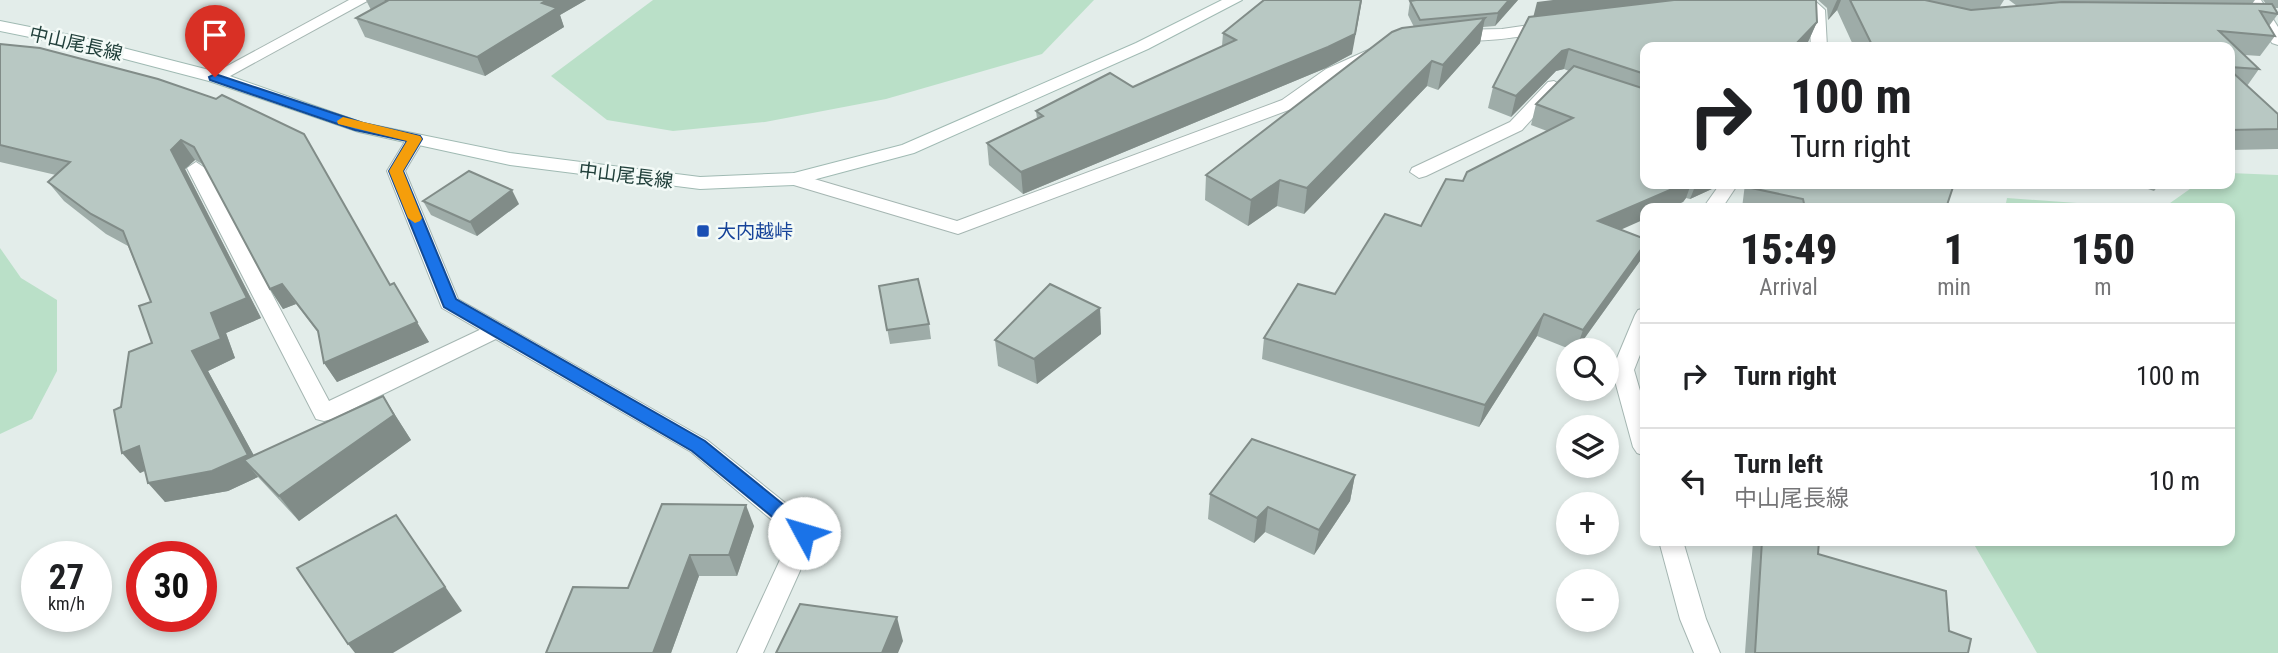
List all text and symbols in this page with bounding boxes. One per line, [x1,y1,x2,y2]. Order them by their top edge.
pin [185,5,245,77]
icon: arrive [196,16,234,54]
street label: 中山尾長線 [27,22,125,65]
text: 100 m [1790,68,1912,125]
icon: right [1675,70,1766,161]
text: Turn right [1790,127,1911,165]
street label: 中山尾長線 [577,158,674,193]
place label: 大内越峠 [717,220,793,243]
marker: 大内越峠 [695,223,711,239]
text: 15:49 [1740,225,1837,274]
text: 1 [1943,225,1965,274]
text: 150 [2071,225,2135,274]
text: Arrival [1759,274,1818,301]
text: min [1937,274,1971,301]
text: m [2094,274,2112,301]
map controls [1556,338,1619,632]
button: search [1556,338,1619,401]
icon: right [1675,357,1713,395]
text: Turn right [1734,361,1836,391]
text: 100 m [2136,361,2200,391]
button: layers [1556,415,1619,478]
text: Turn left [1734,449,1823,479]
icon: left [1675,462,1713,500]
text: 10 m [2149,466,2200,496]
text: 中山尾長線 [1734,485,1849,512]
button: + [1556,492,1619,555]
position arrow [767,496,841,570]
speed limit sign: 30 [126,541,217,632]
text: 27 [49,557,84,598]
button: − [1556,569,1619,632]
text: km/h [48,593,85,614]

